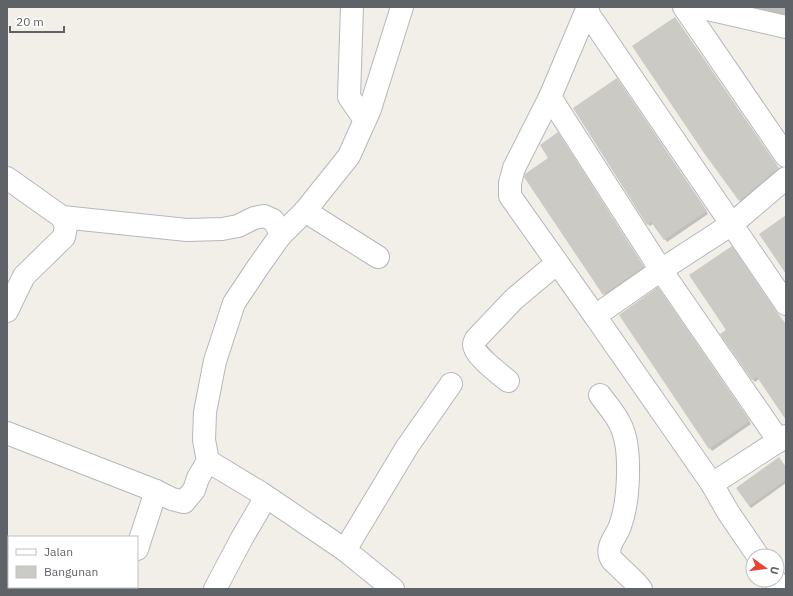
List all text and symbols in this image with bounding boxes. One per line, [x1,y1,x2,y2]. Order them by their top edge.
scale bar [10,8,64,34]
text: 20 m [16,14,44,29]
legend [8,536,138,588]
text: Jalan [44,544,73,559]
north arrow [745,548,785,588]
text: Bangunan [44,564,98,579]
text: U [767,565,782,576]

